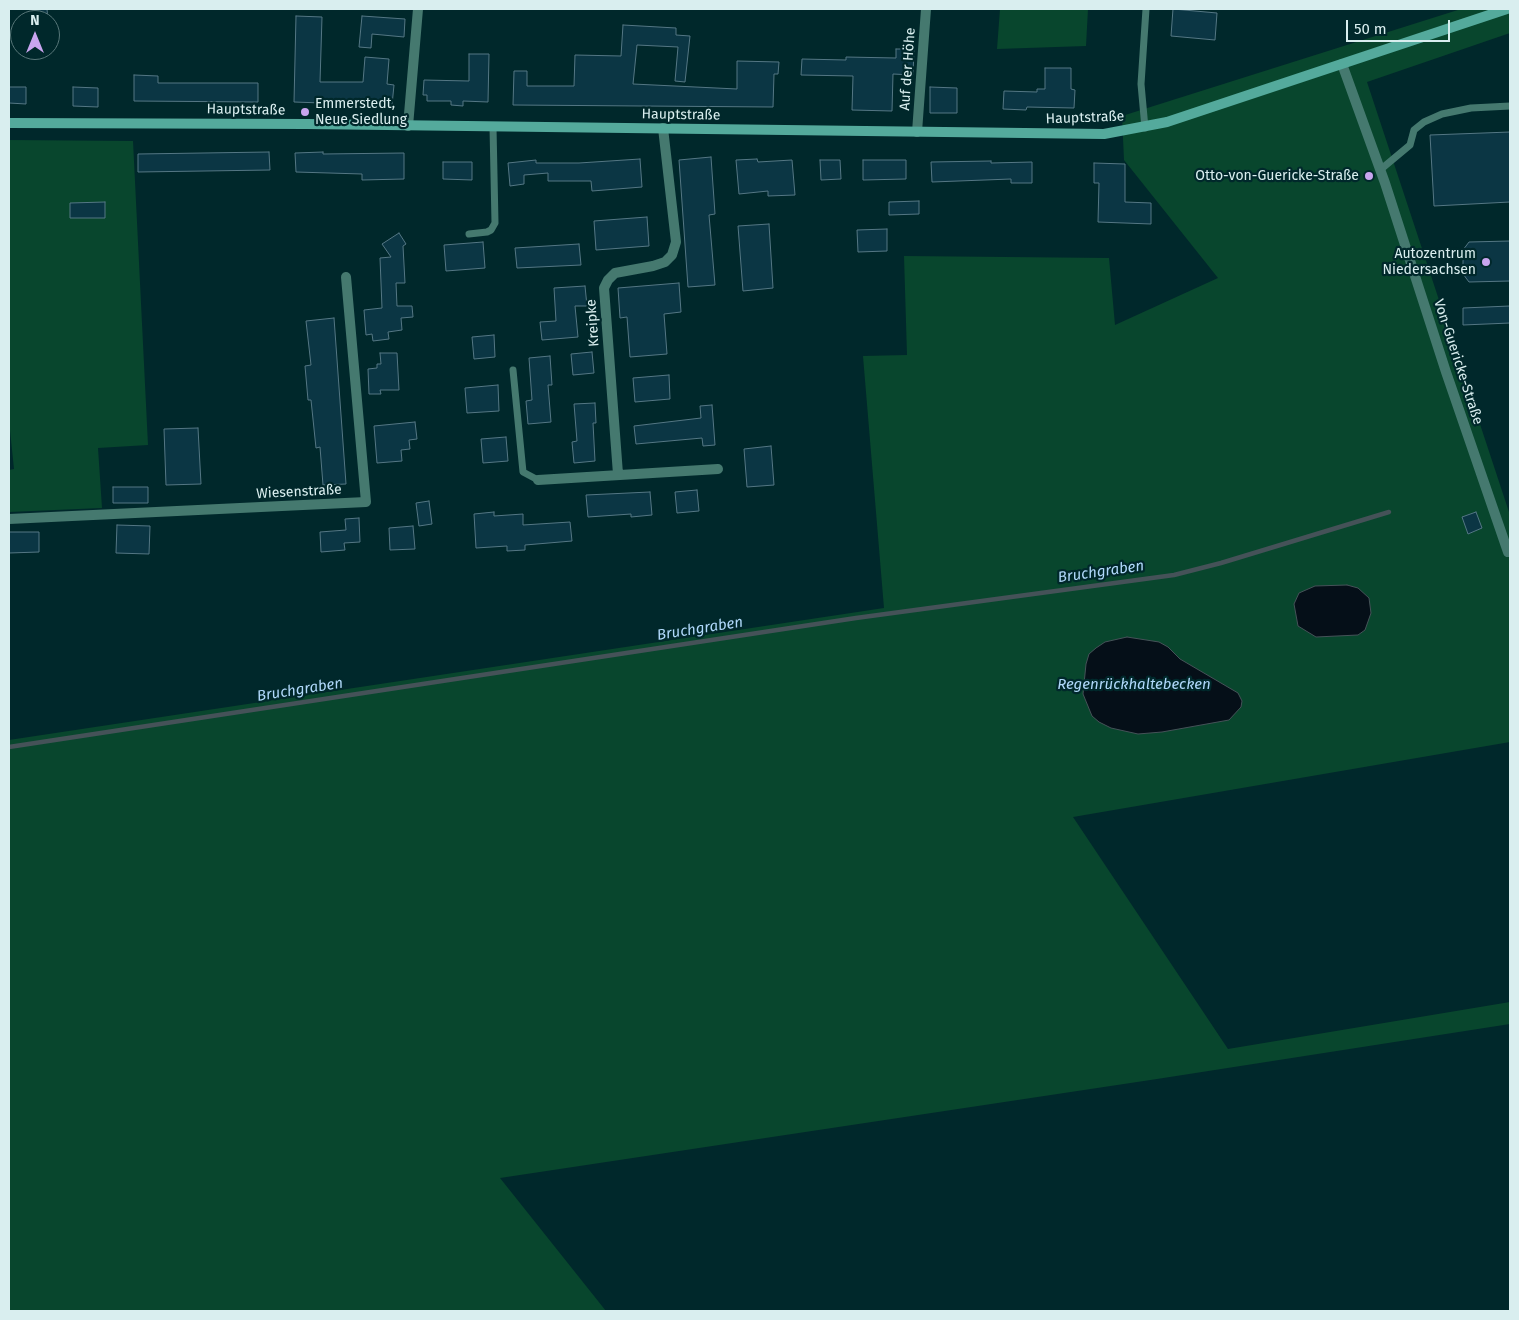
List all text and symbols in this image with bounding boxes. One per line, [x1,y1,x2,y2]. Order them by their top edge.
north arrow [10,10,60,60]
scale bar [1349,10,1453,42]
text: N [30,12,40,29]
text: 50 m [1354,20,1387,38]
street label: Auf der Höhe [897,27,919,111]
place label: Emmerstedt, Neue Siedlung [315,96,407,128]
street label: Hauptstraße [207,101,285,119]
marker: Emmerstedt, Neue Siedlung [299,106,311,118]
street label: Hauptstraße [642,106,720,124]
street label: Hauptstraße [1045,108,1125,128]
place label: Otto-von-Guericke-Straße [1195,168,1359,184]
marker: Otto-von-Guericke-Straße [1363,170,1375,182]
place label: Autozentrum Niedersachsen [1382,246,1476,278]
marker: Autozentrum Niedersachsen [1480,256,1492,268]
street label: Von-Guericke-Straße [1430,297,1486,427]
street label: Kreipke [583,299,603,347]
street label: Wiesenstraße [256,481,342,503]
water label: Bruchgraben [1057,557,1145,587]
water label: Bruchgraben [656,613,744,645]
water label: Bruchgraben [256,674,344,706]
water label: Regenrückhaltebecken [1057,676,1211,694]

